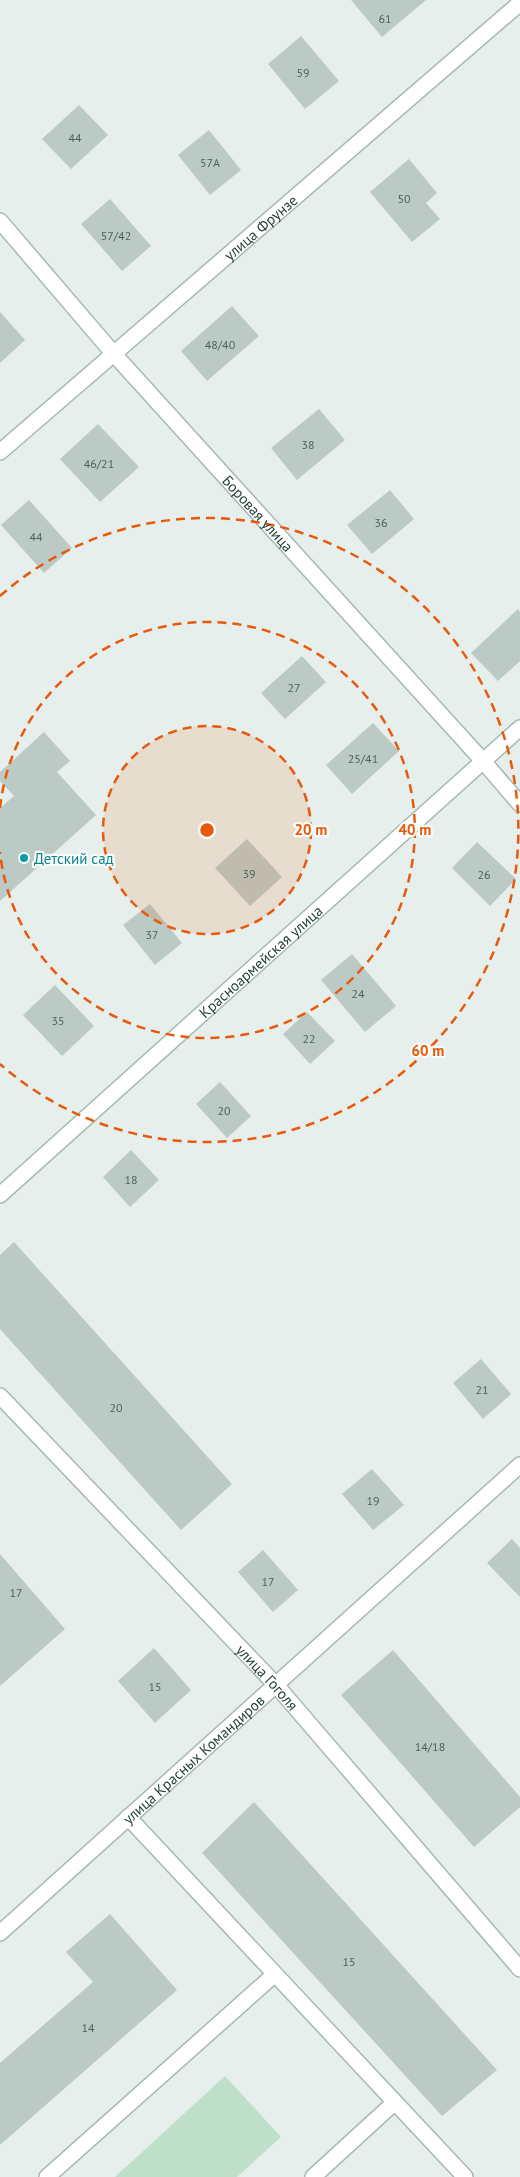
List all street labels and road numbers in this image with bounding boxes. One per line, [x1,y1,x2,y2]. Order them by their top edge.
street label: улица Фрунзе [220,190,301,264]
street label: Боровая улица [219,471,298,555]
street label: Красноармейская улица [195,901,326,1021]
street label: улица Гоголя [232,1640,303,1714]
street label: улица Красных Командиров [118,1690,268,1828]

